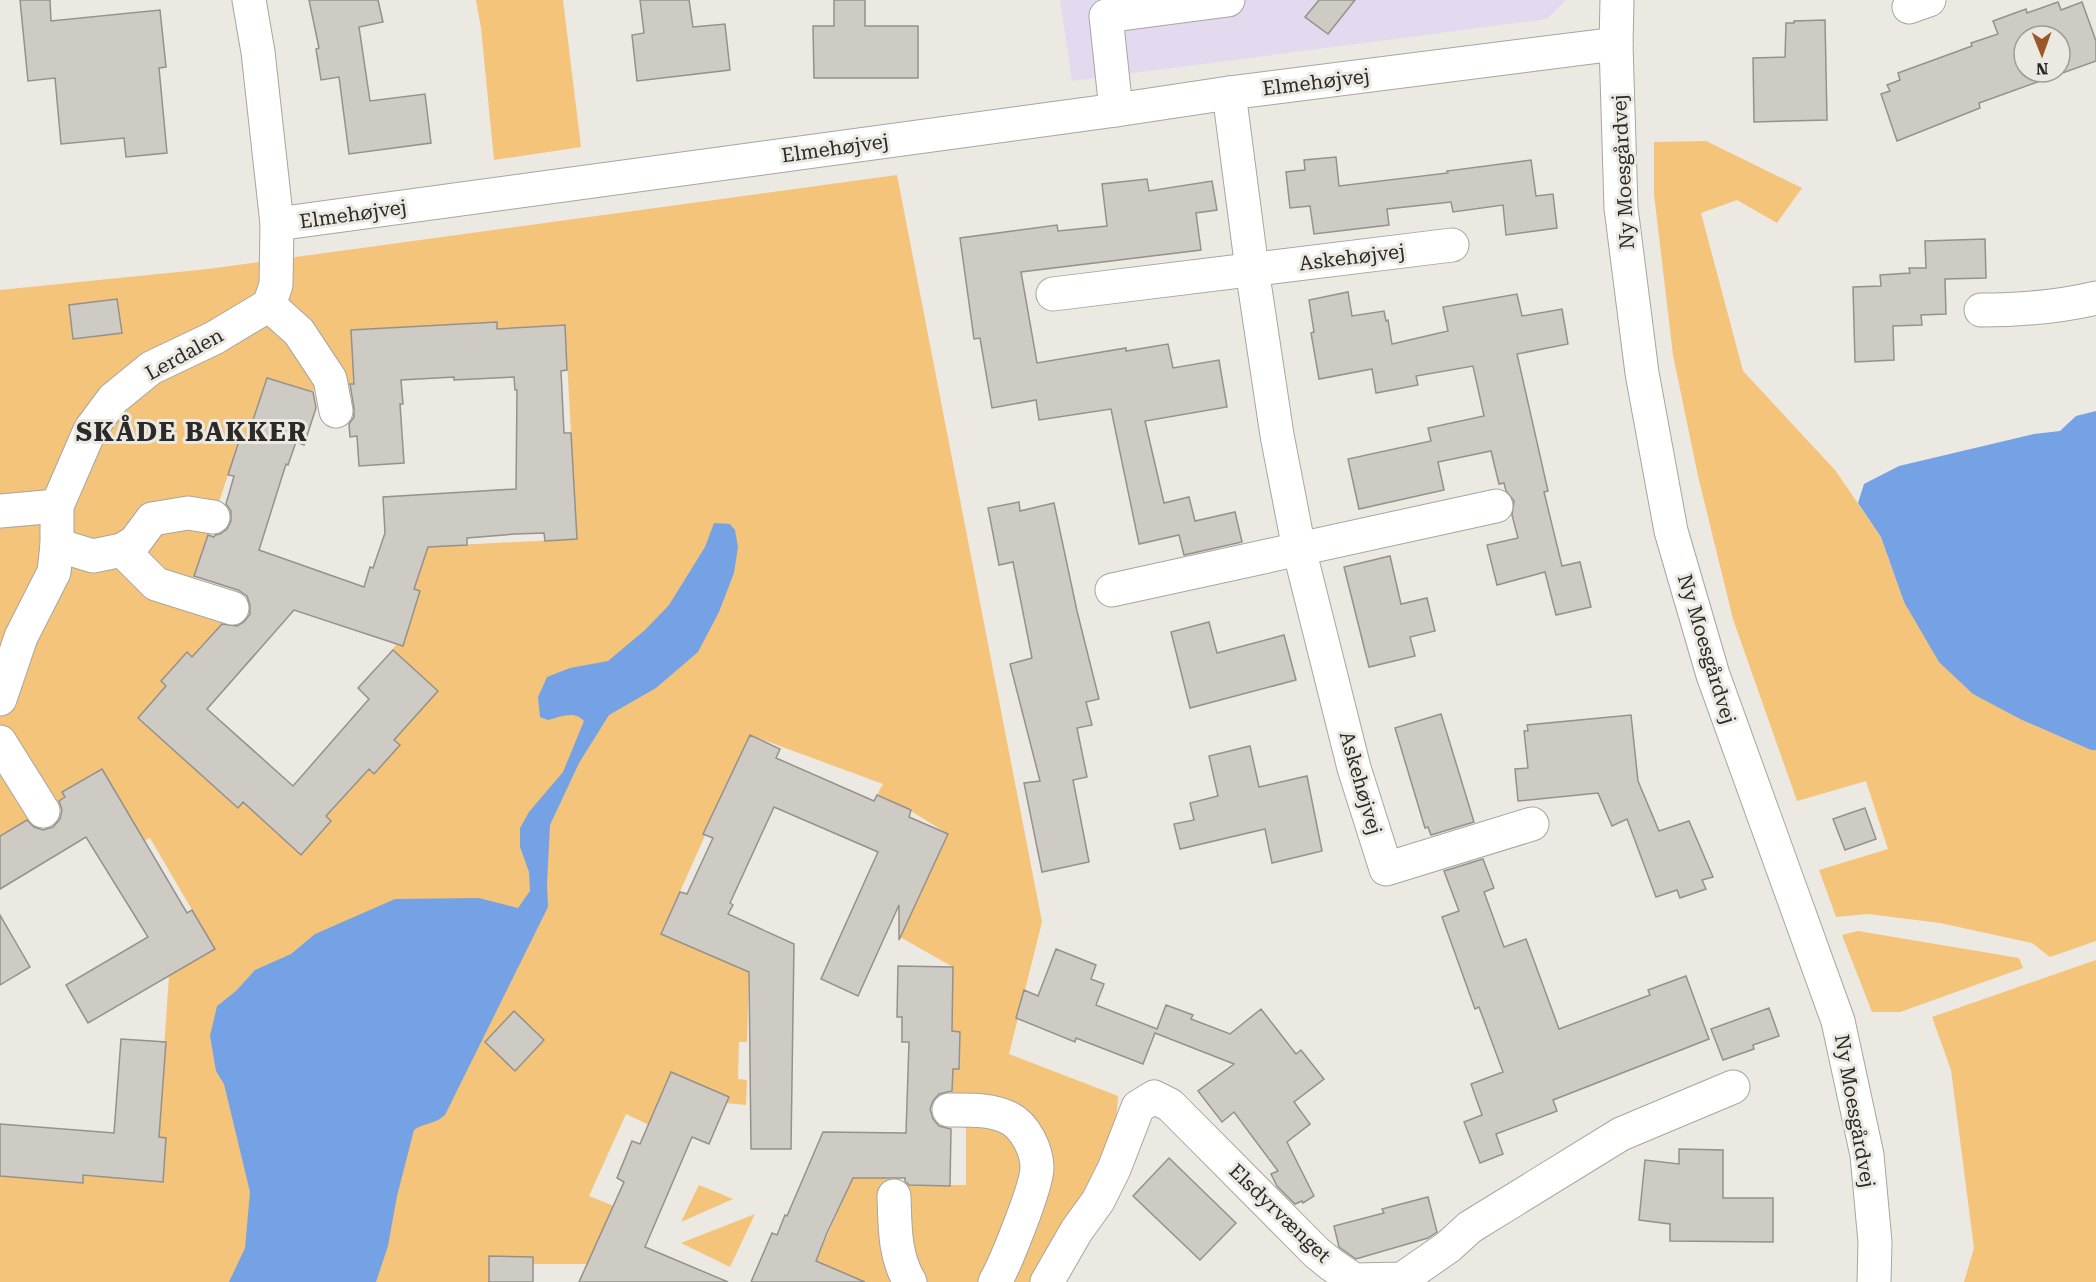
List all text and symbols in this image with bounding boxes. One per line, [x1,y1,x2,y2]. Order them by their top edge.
north arrow [2012,24,2072,84]
text: N [2036,59,2049,78]
street label: Elmehøjvej [1261,64,1371,100]
street label: Ny Moesgårdvej [1607,94,1639,250]
street label: Elmehøjvej [780,129,890,167]
street label: Elmehøjvej [298,195,408,233]
street label: Askehøjvej [1298,239,1406,275]
street label: Lerdalen [141,323,227,385]
district label: SKÅDE BAKKER [76,414,308,447]
street label: Ny Moesgårdvej [1673,571,1741,727]
street label: Askehøjvej [1335,729,1387,837]
street label: Ny Moesgårdvej [1830,1033,1880,1189]
street label: Elsdyrvænget [1224,1159,1336,1268]

